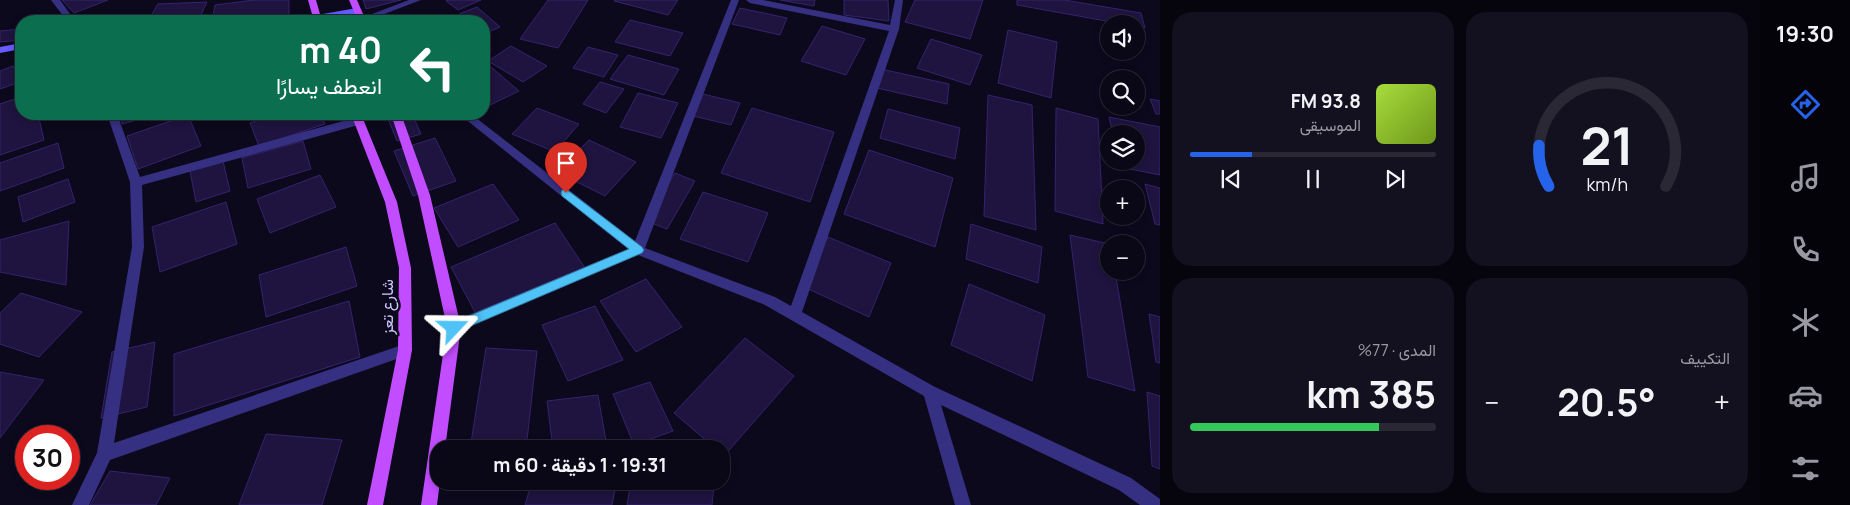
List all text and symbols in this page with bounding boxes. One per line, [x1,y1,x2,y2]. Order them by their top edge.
map controls [1100,15,1145,280]
button: sound [1100,15,1145,60]
text: 19:30 [1776,19,1834,49]
text: 40 m [299,26,382,74]
icon: left [400,35,465,100]
button: search [1100,70,1145,115]
text: انعطف يسارًا [276,71,382,101]
icon: directions [1788,87,1823,122]
text: 93.8 FM [1291,88,1361,114]
text: 21 [1580,110,1634,181]
text: الموسيقى [1300,114,1361,136]
button: layers [1100,125,1145,170]
pin [545,142,587,193]
icon: arrive [552,149,580,177]
icon: music [1788,160,1823,195]
icon: previous [1217,165,1245,193]
icon: pause [1299,165,1327,193]
icon: next [1381,165,1409,193]
text: km/h [1586,172,1628,196]
button: + [1100,180,1145,225]
icon: phone [1788,232,1823,267]
button: − [1100,235,1145,280]
street label: شارع تعز [376,279,399,336]
position arrow [427,301,479,353]
icon: climate [1788,305,1823,340]
text: المدى · 77% [1358,339,1436,361]
text: التكييف [1680,347,1730,369]
text: 385 km [1306,367,1436,419]
text: 20.5° [1557,375,1656,427]
icon: car [1788,378,1823,413]
text: − [1484,383,1499,421]
text: + [1714,383,1730,421]
speed limit sign: 30 [15,425,80,490]
icon: filters [1788,451,1823,486]
text: 19:31 · 1 دقيقة · 60 m [493,452,667,478]

